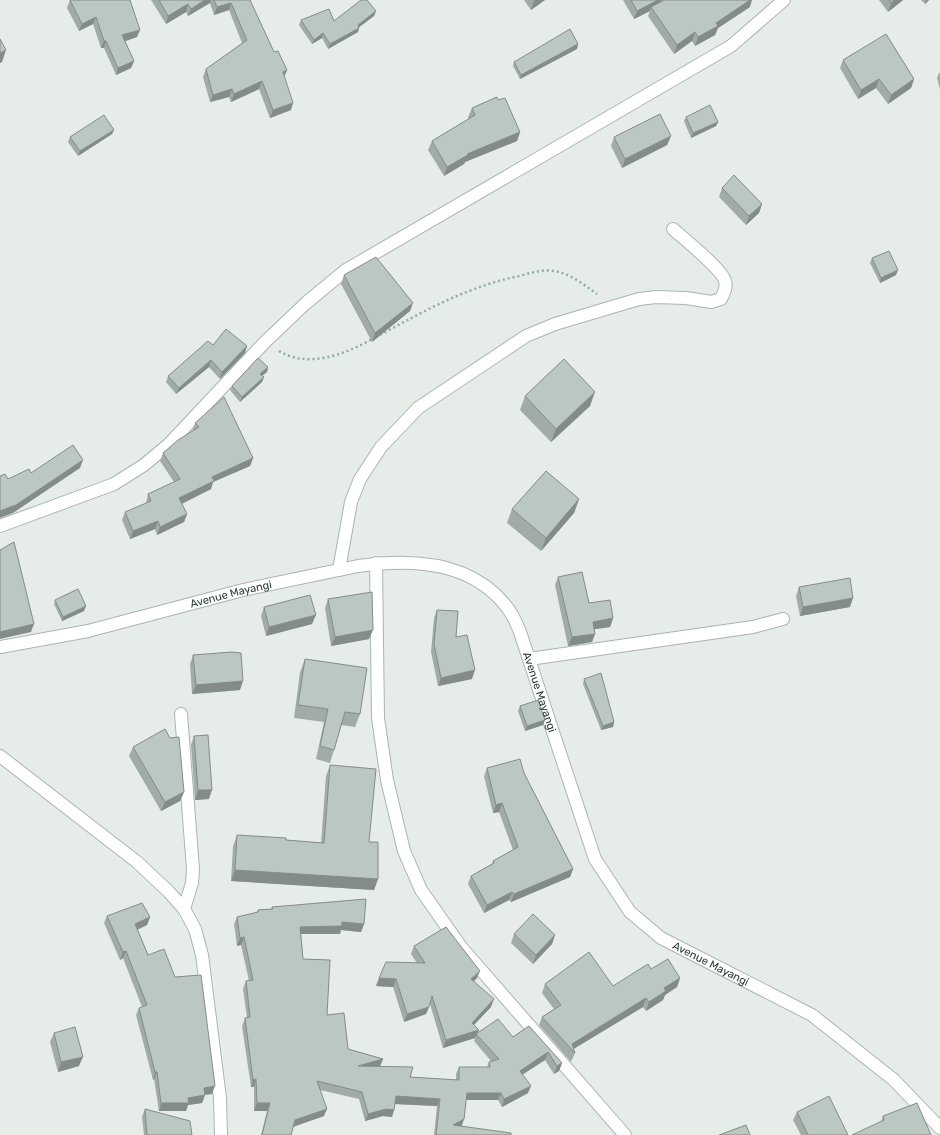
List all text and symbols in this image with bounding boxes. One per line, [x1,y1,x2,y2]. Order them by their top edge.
street label: Avenue Mayangi [188,578,273,610]
street label: Avenue Mayangi [520,650,559,734]
street label: Avenue Mayangi [671,939,751,988]

